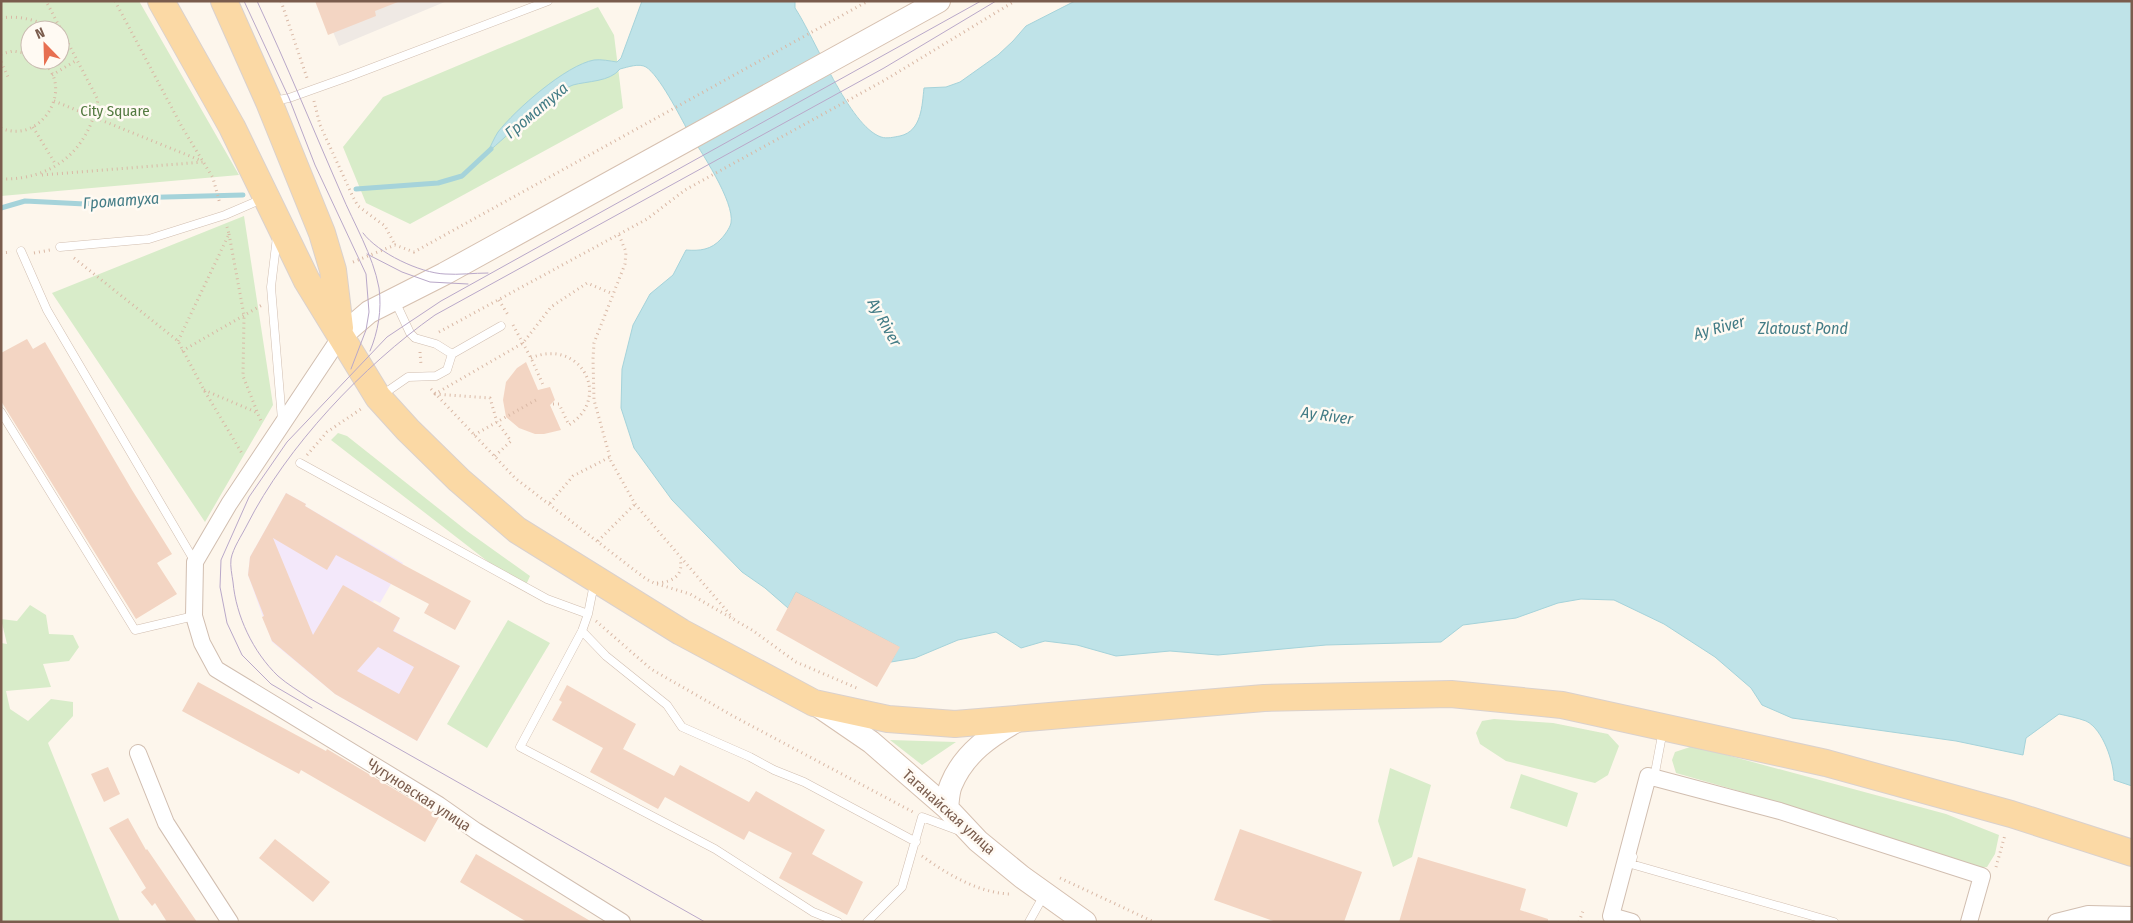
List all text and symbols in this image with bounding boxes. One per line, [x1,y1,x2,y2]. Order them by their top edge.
north arrow [20,20,70,70]
text: N [33,24,47,43]
water label: Громатуха [501,79,572,142]
park label: City Square [80,102,150,120]
water label: Громатуха [82,188,160,213]
water label: Ay River [863,294,906,350]
water label: Ay River [1691,311,1747,344]
water label: Zlatoust Pond [1757,319,1848,338]
water label: Ay River [1299,402,1354,429]
street label: Чугуновская улица [364,755,474,835]
street label: Таганайская улица [899,766,999,858]

